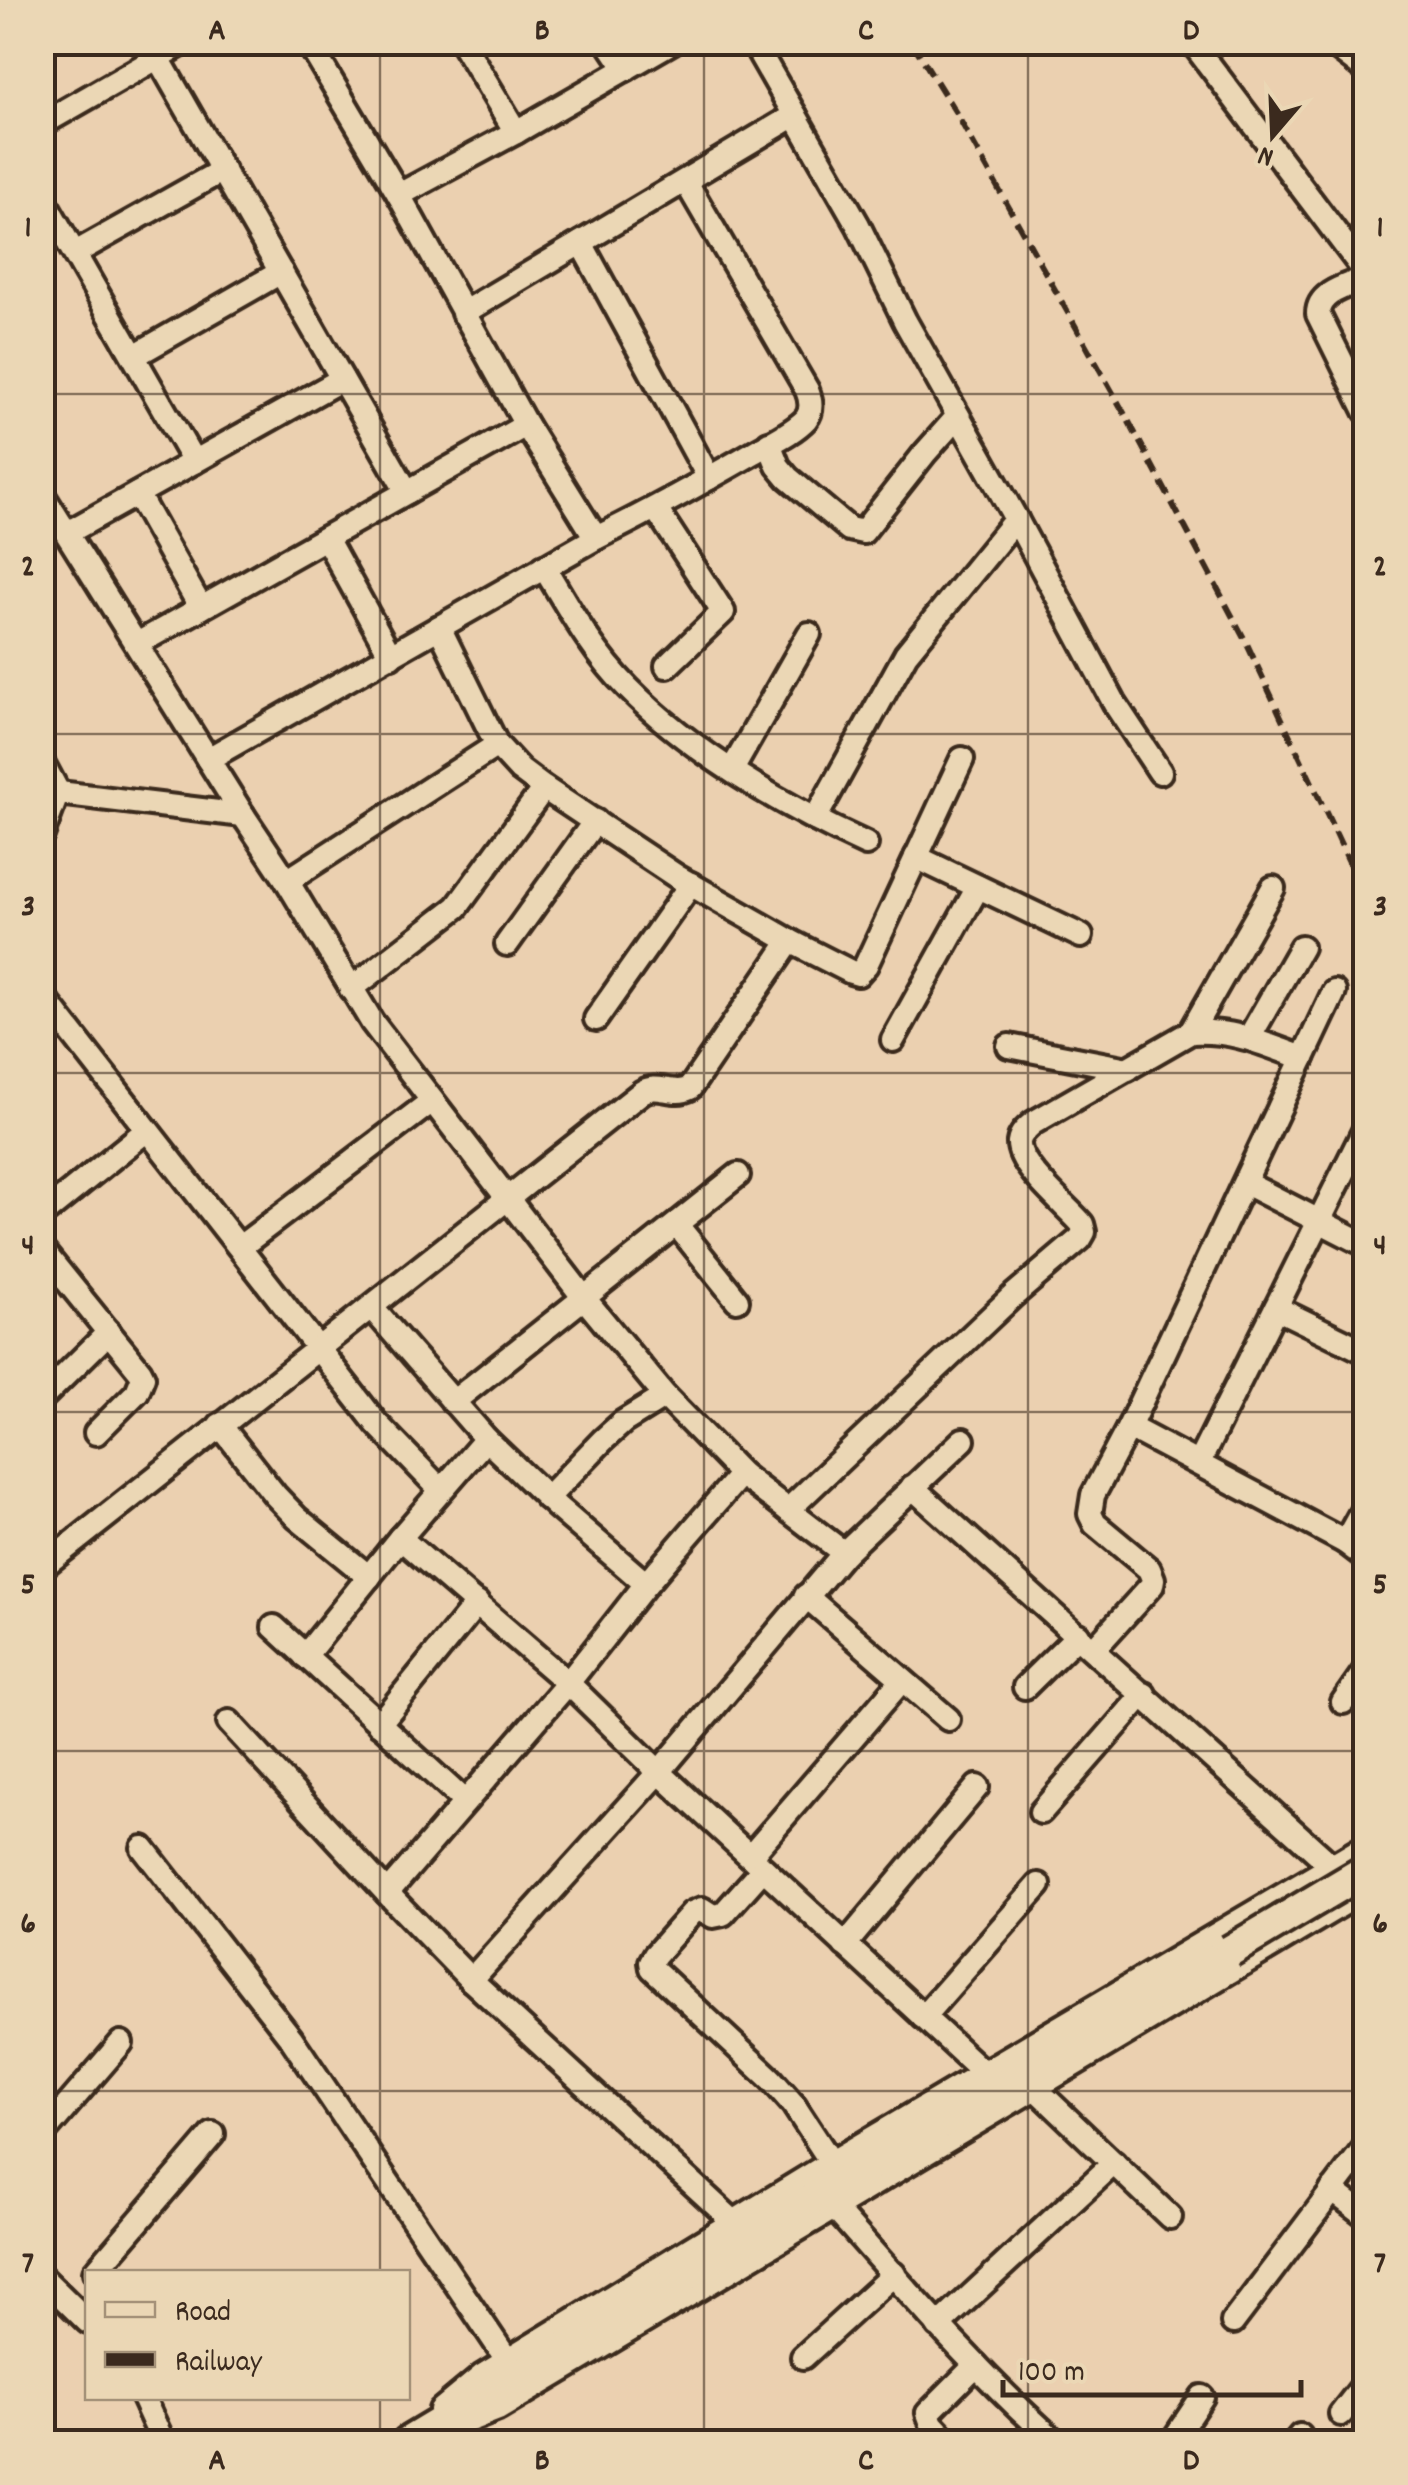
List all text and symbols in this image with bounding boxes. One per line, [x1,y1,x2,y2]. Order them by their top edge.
text: A [208,10,226,56]
text: B [534,10,550,56]
text: C [858,10,874,56]
text: D [1183,10,1200,56]
north arrow [1223,85,1323,185]
text: N [1253,133,1280,175]
text: 1 [24,207,32,253]
text: 1 [1376,207,1384,253]
text: 2 [21,546,35,592]
text: 2 [1373,546,1387,592]
text: 3 [21,886,35,932]
text: 3 [1373,886,1387,932]
text: 4 [21,1225,35,1271]
text: 4 [1373,1225,1387,1271]
text: 5 [21,1564,35,1610]
text: 5 [1373,1564,1387,1610]
text: 6 [20,1903,36,1949]
text: 6 [1372,1903,1388,1949]
text: 7 [22,2243,34,2289]
text: 7 [1374,2243,1386,2289]
legend [85,2270,410,2400]
text: Road [175,2293,231,2336]
scale bar [1003,2335,1300,2397]
text: Railway [175,2343,263,2386]
text: 100 m [1018,2353,1085,2396]
text: A [208,2440,226,2485]
text: B [534,2440,550,2485]
text: C [858,2440,874,2485]
text: D [1183,2440,1200,2485]

